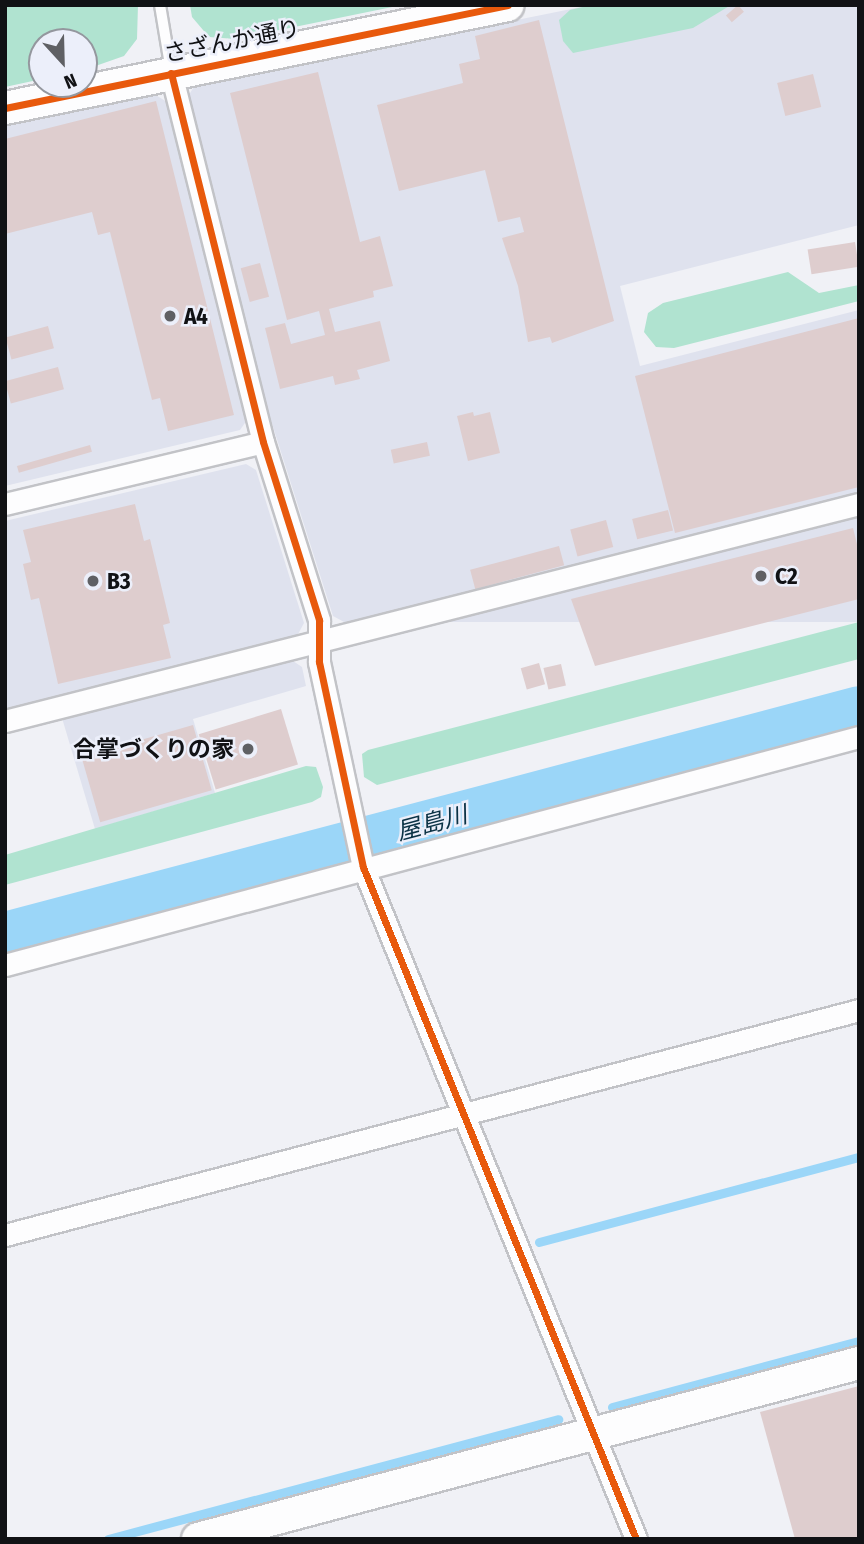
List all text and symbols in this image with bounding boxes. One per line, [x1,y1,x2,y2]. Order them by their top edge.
street label: さざんか通り [162,14,302,68]
north arrow [28,28,98,98]
text: N [61,68,80,94]
place label: A4 [184,302,208,330]
marker: A4 [162,308,178,324]
place label: C2 [775,562,798,590]
place label: B3 [107,567,131,595]
marker: C2 [753,568,769,584]
marker: B3 [85,573,101,589]
place label: 合掌づくりの家 [73,735,234,763]
marker: 合掌づくりの家 [240,741,256,757]
water label: 屋島川 [393,801,471,847]

